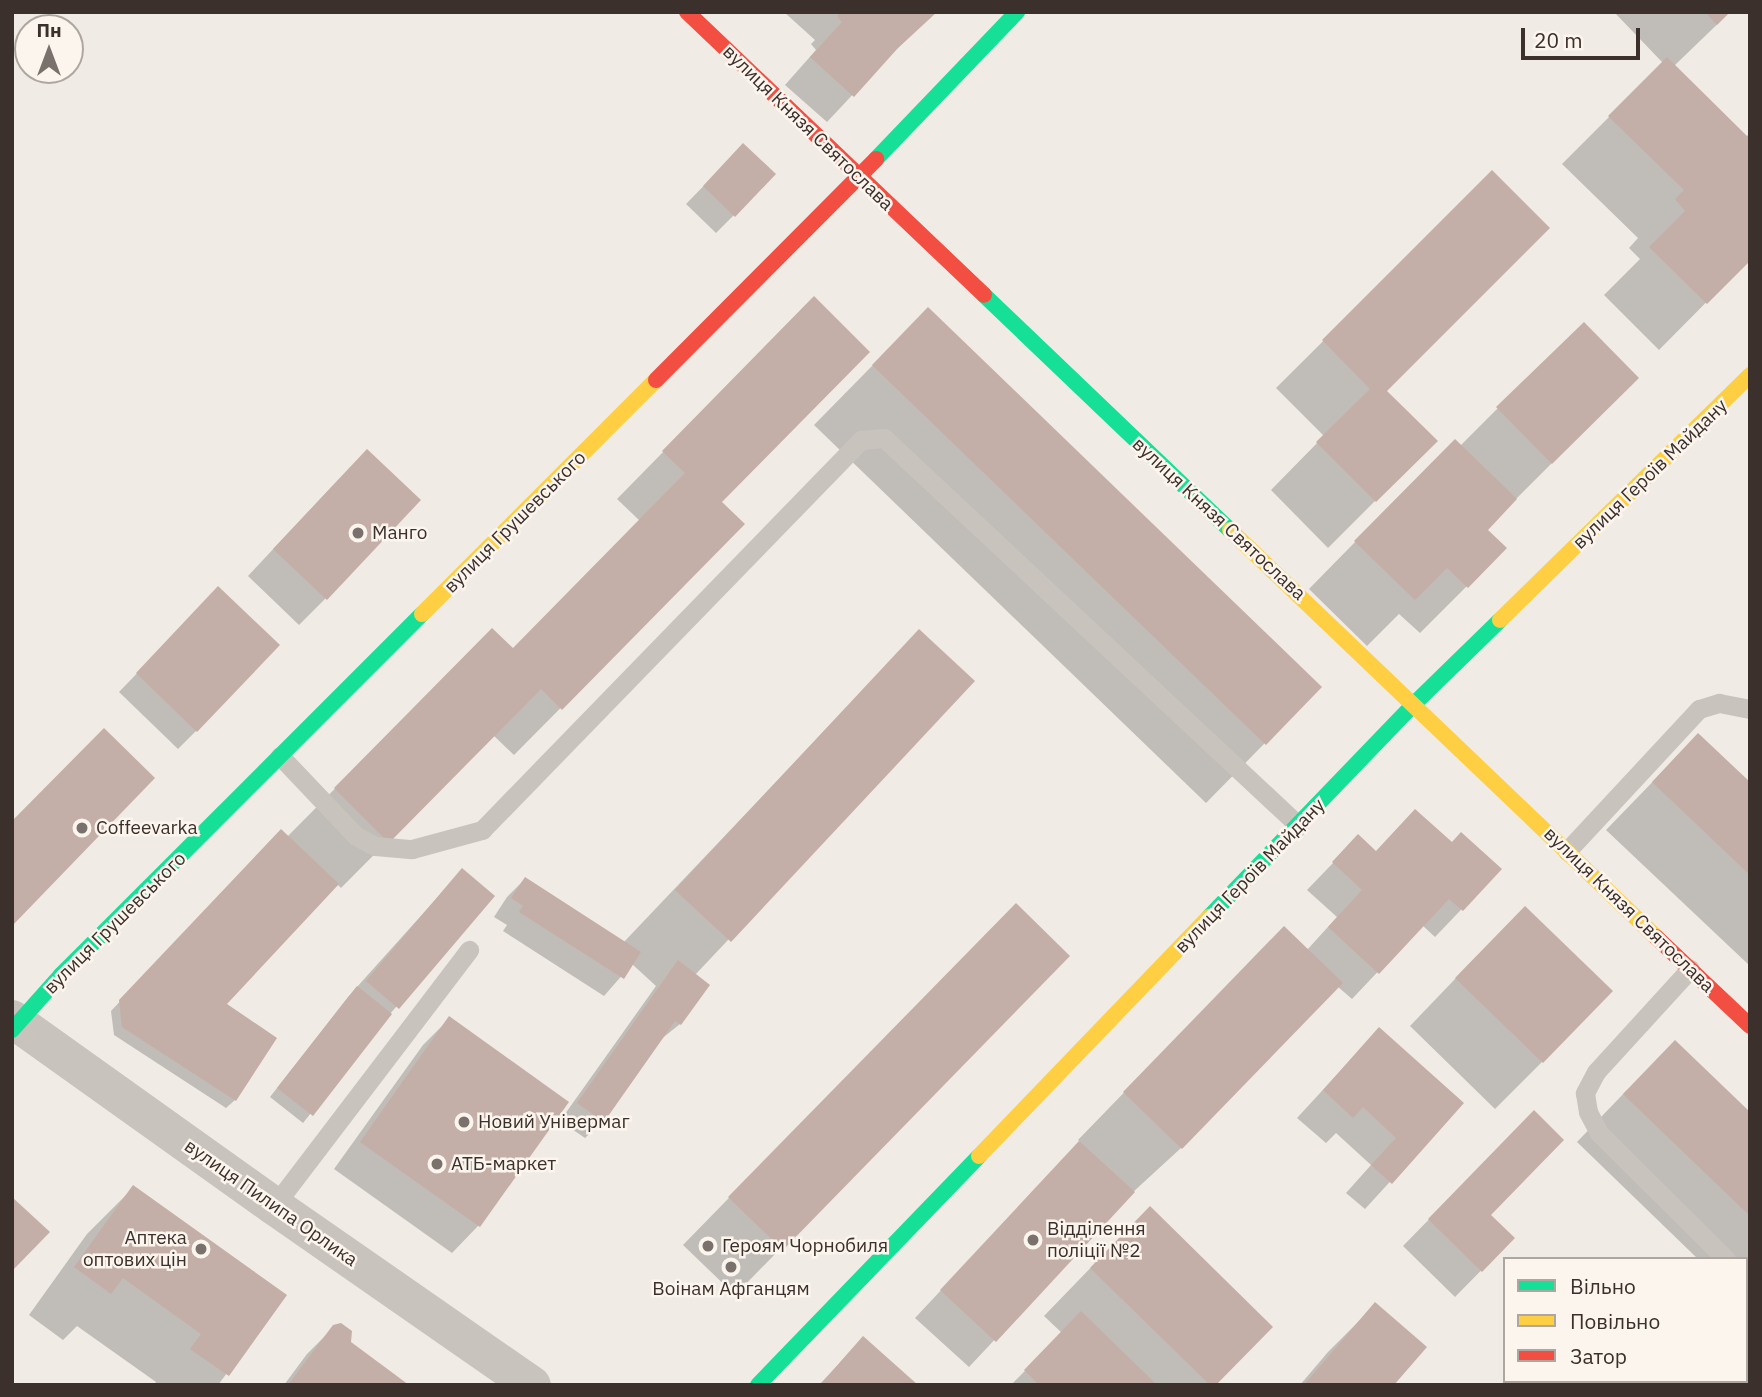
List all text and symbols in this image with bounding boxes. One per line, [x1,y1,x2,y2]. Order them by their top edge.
north arrow [14,14,84,84]
scale bar [1524,14,1643,58]
text: Пн [36,18,62,42]
text: 20 m [1534,26,1583,54]
street label: вулиця Князя Святослава [718,41,898,215]
street label: вулиця Героїв Майдану [1568,394,1732,554]
street label: вулиця Князя Святослава [1128,433,1310,605]
street label: вулиця Грушевського [439,446,591,598]
place label: Манго [372,522,427,544]
marker: Манго [350,525,366,541]
street label: вулиця Героїв Майдану [1170,794,1330,958]
place label: Coffeevarka [96,817,198,839]
marker: Coffeevarka [74,820,90,836]
street label: вулиця Князя Святослава [1539,823,1719,997]
street label: вулиця Грушевського [39,847,191,999]
place label: Новий Універмаг [478,1111,630,1133]
marker: Новий Універмаг [456,1114,472,1130]
street label: вулиця Пилипа Орлика [180,1135,362,1271]
place label: АТБ-маркет [451,1153,556,1175]
marker: АТБ-маркет [429,1156,445,1172]
place label: Відділення поліції №2 [1047,1218,1146,1262]
place label: Аптека оптових цін [83,1227,187,1271]
marker: Відділення поліції №2 [1025,1232,1041,1248]
place label: Героям Чорнобиля [722,1235,888,1257]
marker: Героям Чорнобиля [700,1238,716,1254]
marker: Аптека оптових цін [193,1241,209,1257]
legend [1503,1257,1748,1383]
marker: Воінам Афганцям [723,1259,739,1275]
text: Вільно [1570,1272,1636,1300]
place label: Воінам Афганцям [652,1278,810,1300]
text: Повільно [1570,1307,1660,1335]
text: Затор [1570,1342,1627,1370]

